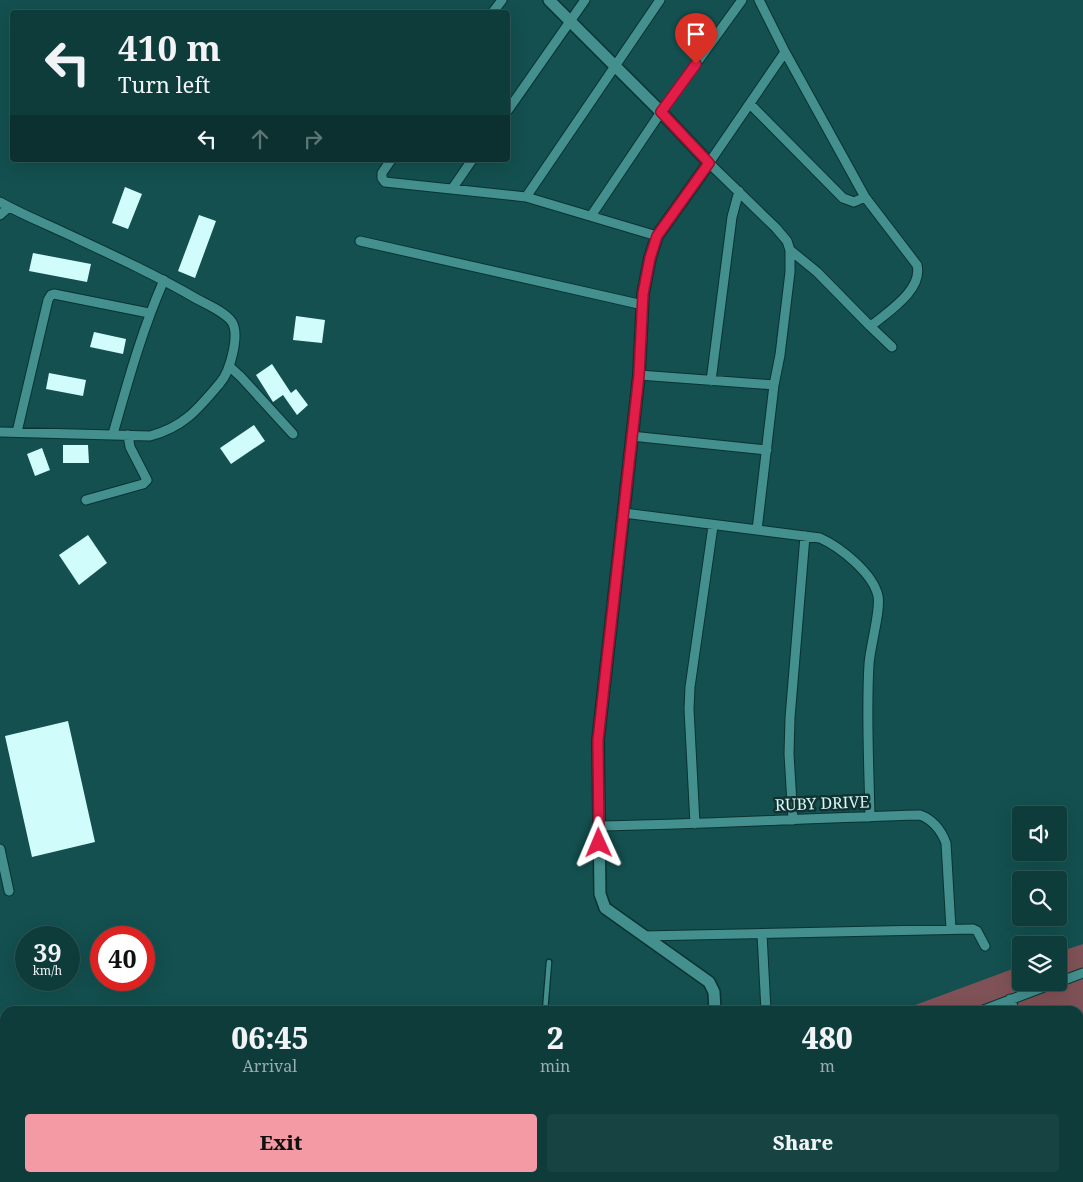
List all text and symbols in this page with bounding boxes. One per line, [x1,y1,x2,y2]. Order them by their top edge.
pin [675,13,717,64]
icon: arrive [682,20,710,48]
text: 410 m [118,24,221,71]
icon: left [35,30,100,95]
text: Turn left [118,69,210,99]
icon: left [193,125,221,153]
icon: ahead [246,125,274,153]
icon: right [299,125,327,153]
street label: RUBY DRIVE [774,790,870,816]
map controls [1012,806,1067,991]
button: sound [1012,806,1067,861]
position arrow [572,816,624,868]
button: search [1012,871,1067,926]
speed limit sign: 40 [90,926,155,991]
text: 39 [33,935,62,969]
button: layers [1012,936,1067,991]
text: km/h [33,962,62,979]
text: 06:45 [231,1017,309,1058]
text: 2 [547,1017,564,1058]
text: 480 [802,1017,853,1058]
text: Arrival [243,1055,297,1077]
text: min [540,1055,570,1077]
text: m [820,1055,835,1077]
button: Exit [25,1114,537,1172]
button: Share [547,1114,1059,1172]

